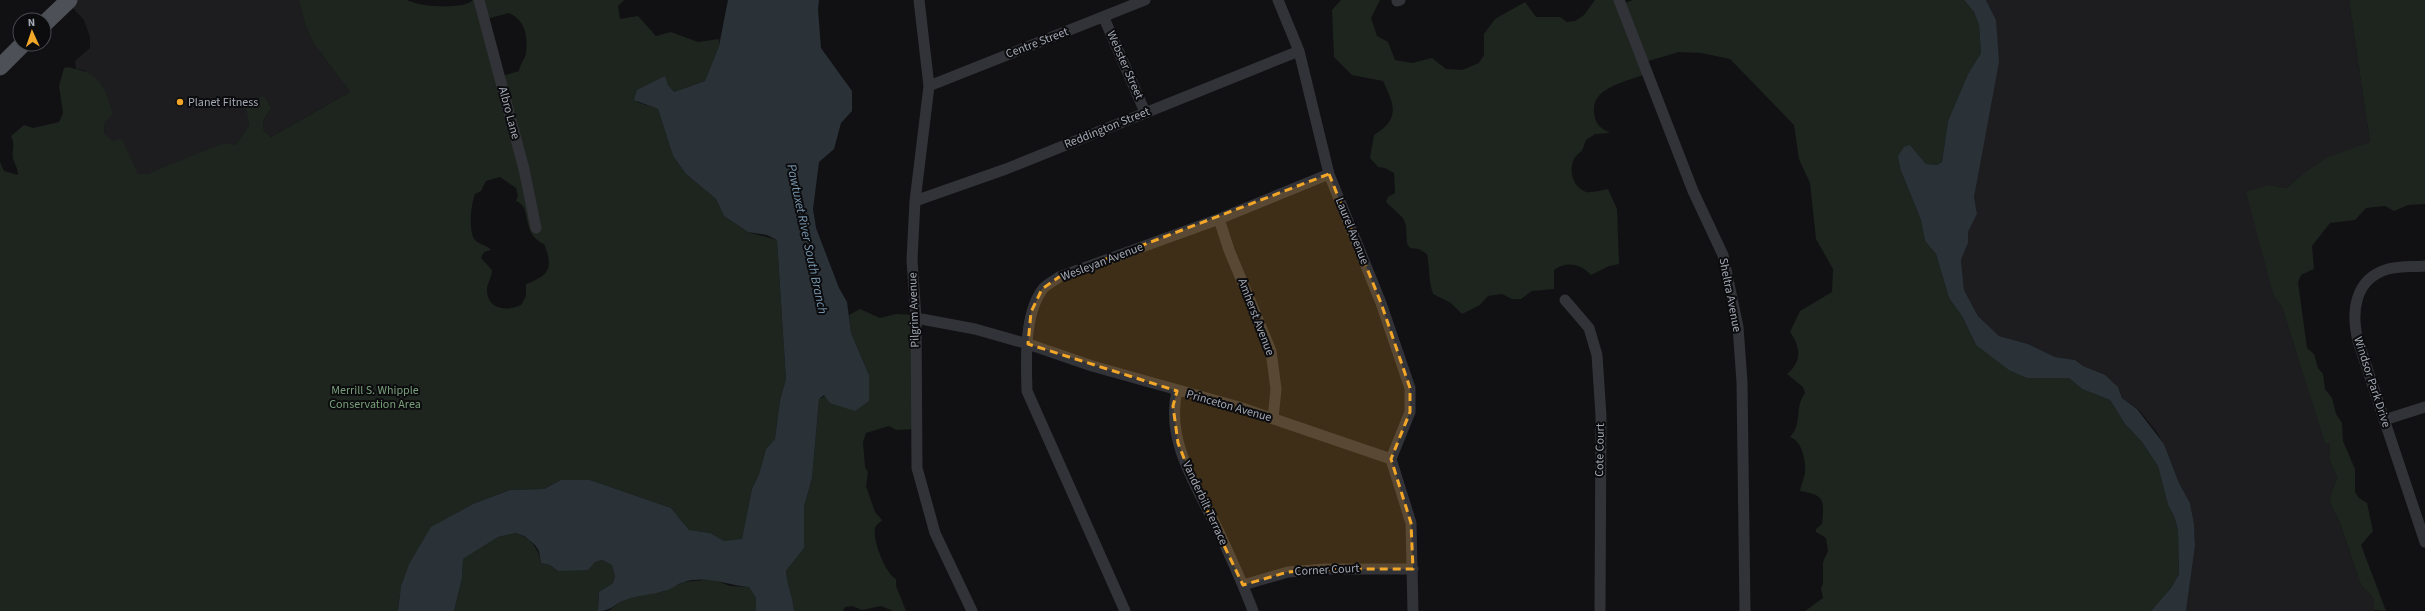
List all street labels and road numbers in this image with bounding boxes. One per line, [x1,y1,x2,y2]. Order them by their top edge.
street label: Centre Street [1003,23,1071,63]
street label: Webster Street [1102,28,1148,102]
street label: Albro Lane [494,85,524,141]
street label: Reddington Street [1062,103,1152,153]
street label: Laurel Avenue [1331,195,1373,267]
street label: Wesleyan Avenue [1058,238,1146,285]
street label: Sheltra Avenue [1714,256,1746,334]
street label: Pilgrim Avenue [904,272,924,348]
street label: Amherst Avenue [1233,276,1279,358]
street label: Windsor Park Drive [2349,334,2395,430]
street label: Princeton Avenue [1184,386,1274,426]
street label: Cote Court [1591,423,1609,477]
street label: Vanderbilt Terrace [1178,458,1232,548]
street label: Corner Court [1294,560,1360,580]

